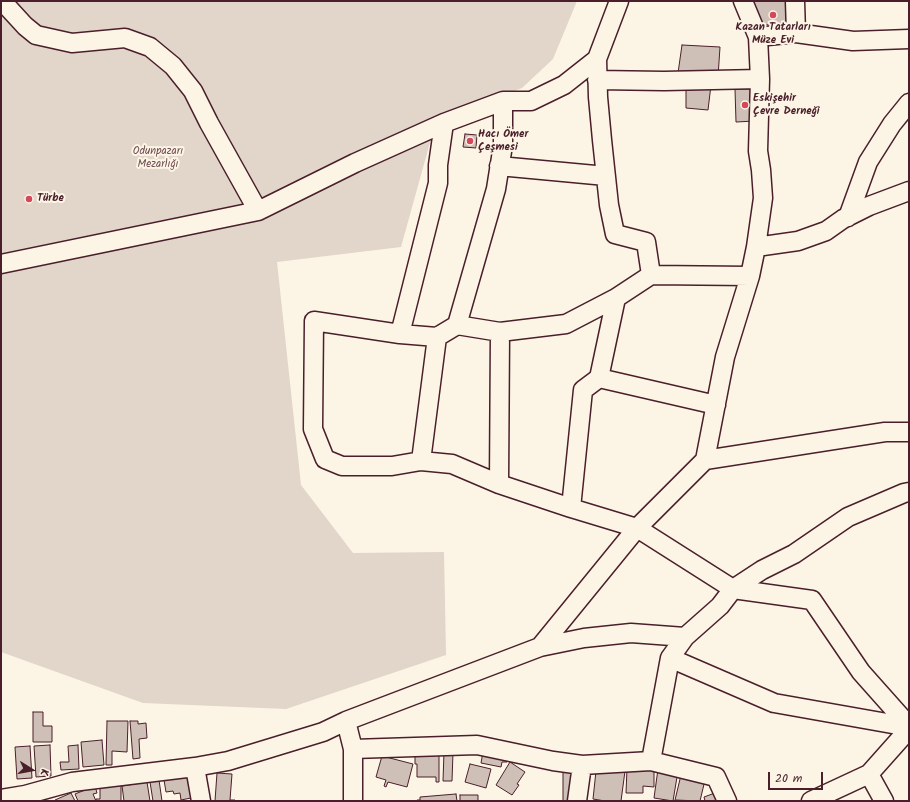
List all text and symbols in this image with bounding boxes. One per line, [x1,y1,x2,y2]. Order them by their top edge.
marker: Kazan Tatarları Müze Evi [768,10,778,20]
place label: Kazan Tatarları Müze Evi [736,21,810,47]
place label: Eskişehir Çevre Derneği [753,92,820,118]
marker: Eskişehir Çevre Derneği [740,100,750,110]
place label: Hacı Ömer Çeşmesi [478,128,528,154]
marker: Hacı Ömer Çeşmesi [465,136,475,146]
park label: Odunpazarı Mezarlığı [133,145,183,171]
place label: Türbe [37,192,64,206]
marker: Türbe [24,194,34,204]
north arrow [12,750,52,790]
scale bar [770,764,825,790]
text: K [34,767,53,777]
text: 20 m [775,769,802,788]

